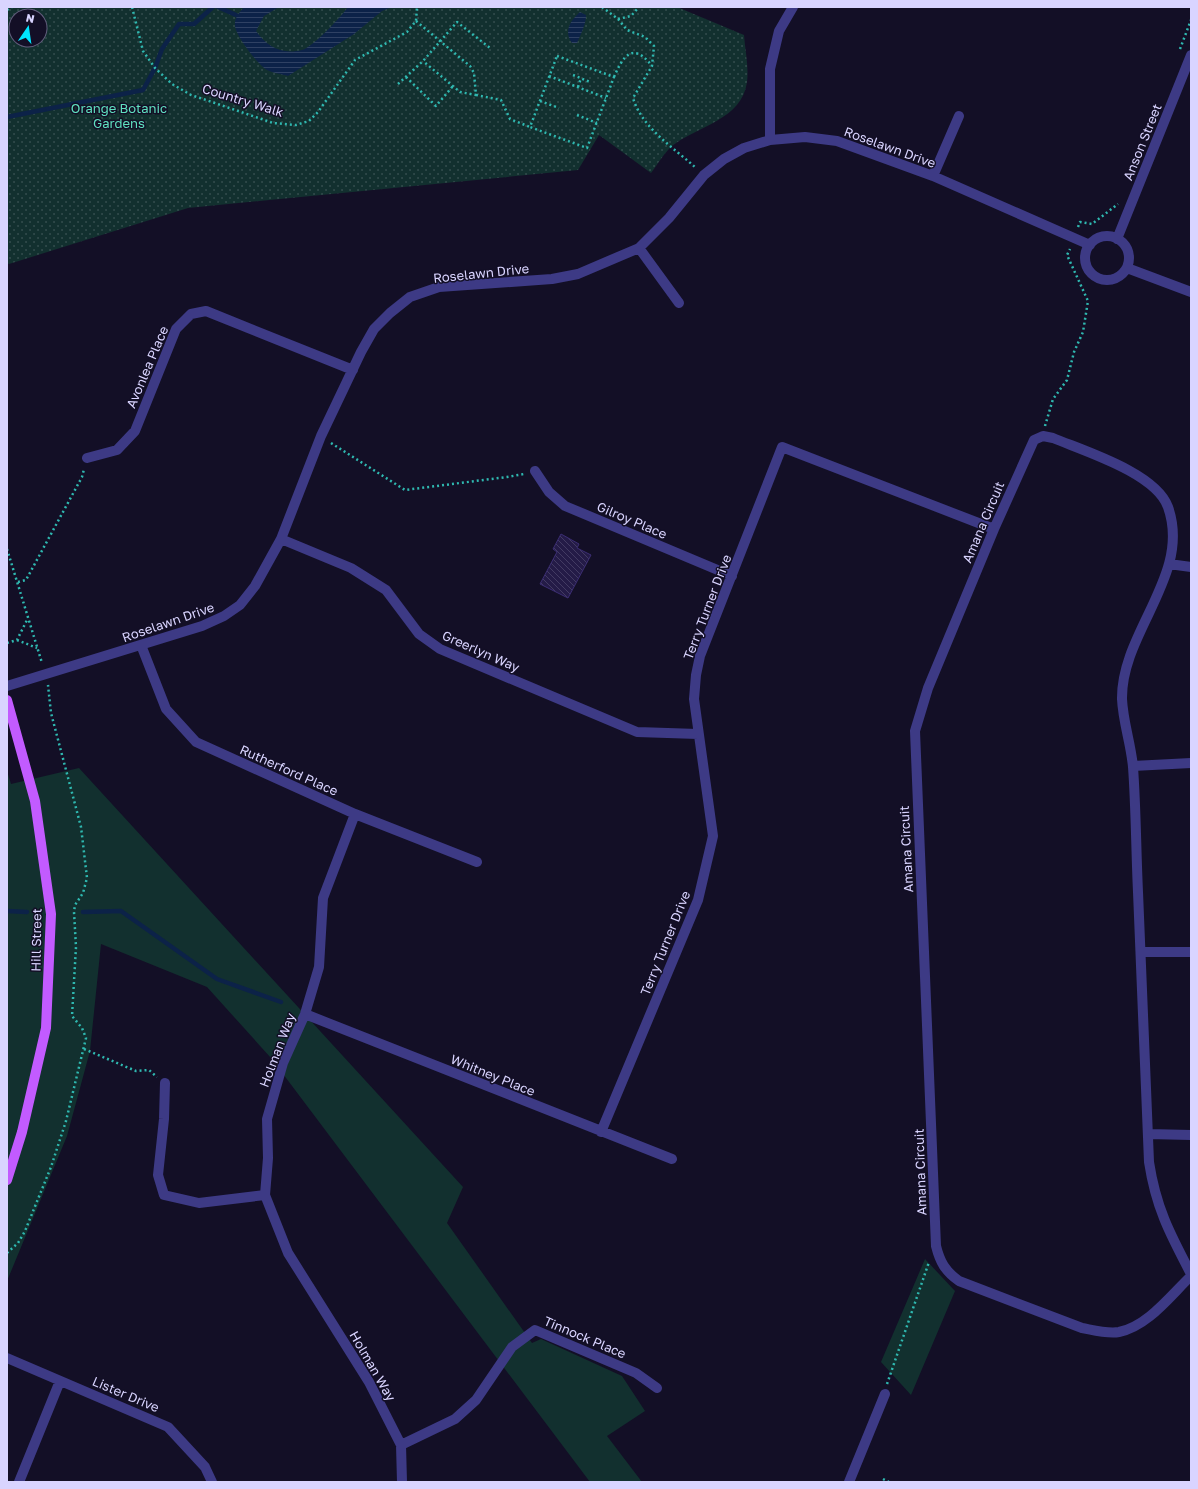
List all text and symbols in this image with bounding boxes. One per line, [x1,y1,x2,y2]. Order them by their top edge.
north arrow [8,8,48,48]
text: N [25,10,36,25]
street label: Country Walk [200,80,286,120]
park label: Orange Botanic Gardens [71,100,167,131]
street label: Anson Street [1119,101,1165,183]
street label: Roselawn Drive [842,123,938,171]
street label: Roselawn Drive [432,260,530,286]
street label: Avonlea Place [123,324,171,410]
street label: Amana Circuit [959,479,1007,565]
street label: Gilroy Place [595,498,669,542]
street label: Terry Turner Drive [680,552,734,662]
street label: Roselawn Drive [120,599,216,645]
street label: Greerlyn Way [440,627,523,675]
street label: Rutherford Place [237,741,341,799]
street label: Amana Circuit [896,805,916,893]
street label: Terry Turner Drive [637,888,693,998]
street label: Hill Street [27,908,45,972]
street label: Holman Way [256,1010,299,1089]
street label: Whitney Place [448,1051,538,1099]
street label: Amana Circuit [910,1128,930,1216]
street label: Tinnock Place [542,1313,628,1361]
street label: Holman Way [347,1328,400,1405]
street label: Lister Drive [90,1373,162,1415]

